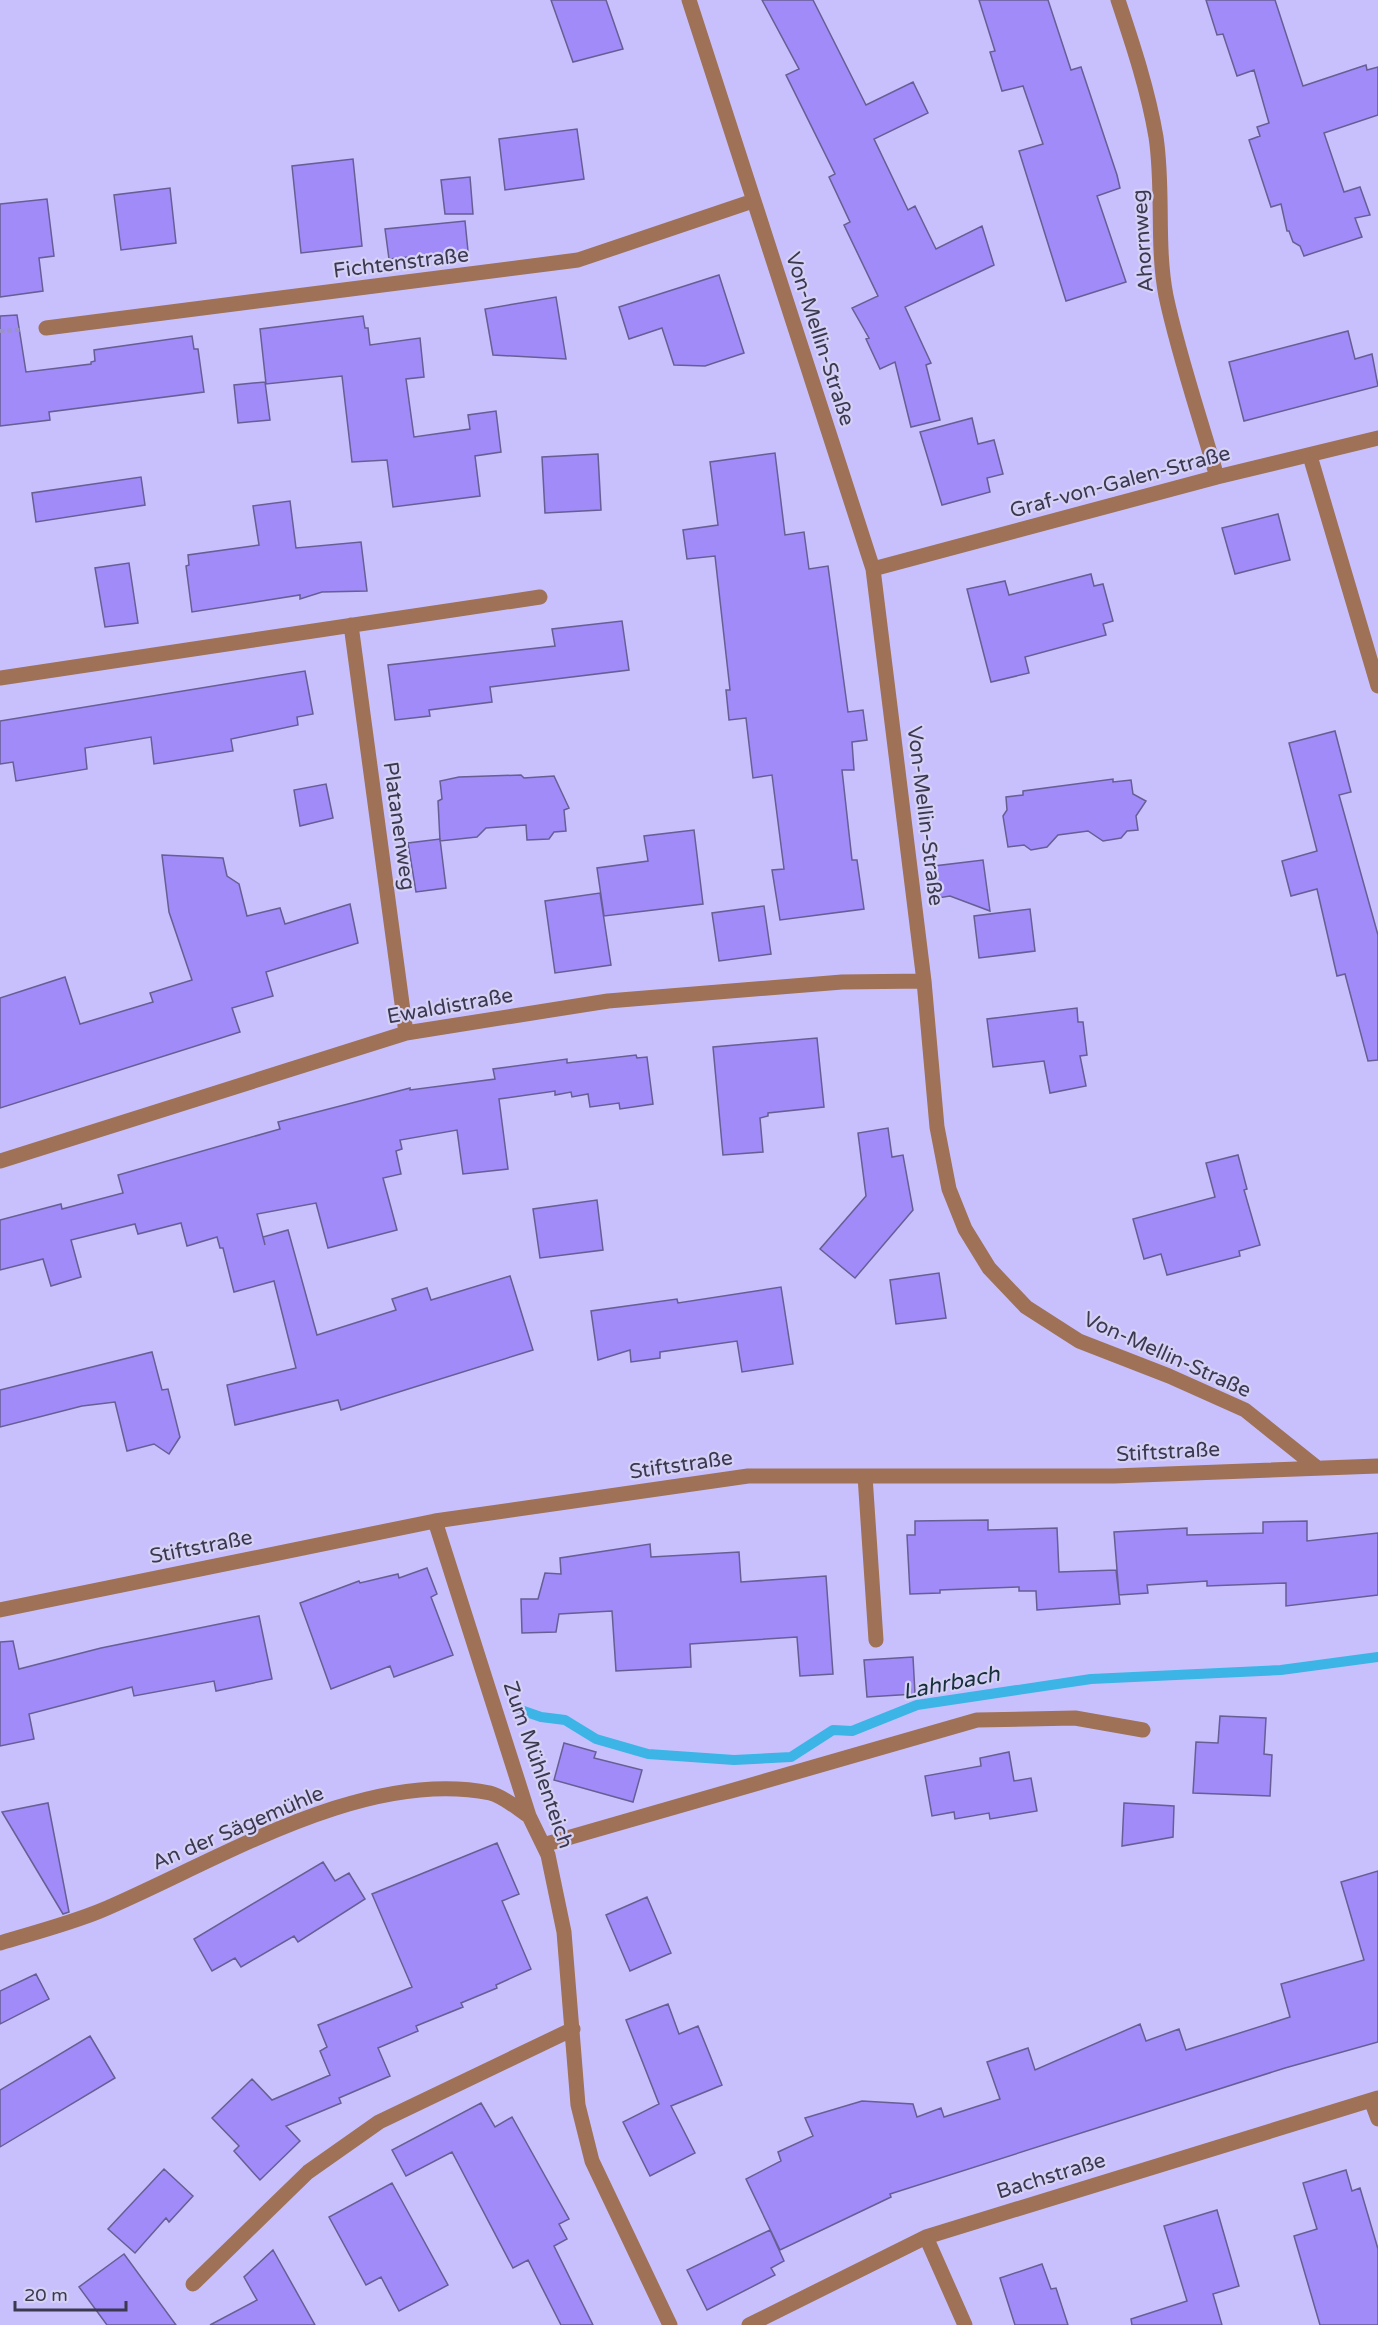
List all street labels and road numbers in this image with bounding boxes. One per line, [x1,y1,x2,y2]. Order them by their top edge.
street label: Ahornweg [1127,189,1159,293]
street label: Fichtenstraße [332,242,470,284]
street label: Von-Mellin-Straße [780,249,860,429]
street label: Graf-von-Galen-Straße [1007,441,1233,523]
street label: Von-Mellin-Straße [902,725,948,907]
street label: Platanenweg [378,760,420,892]
street label: Ewaldistraße [385,983,515,1029]
street label: Von-Mellin-Straße [1079,1307,1255,1403]
street label: Stiftstraße [1115,1437,1221,1467]
street label: Stiftstraße [628,1445,734,1485]
street label: Stiftstraße [148,1525,255,1569]
street label: Zum Mühlenteich [498,1678,578,1852]
street label: An der Sägemühle [148,1780,328,1875]
street label: Bachstraße [993,2148,1109,2204]

